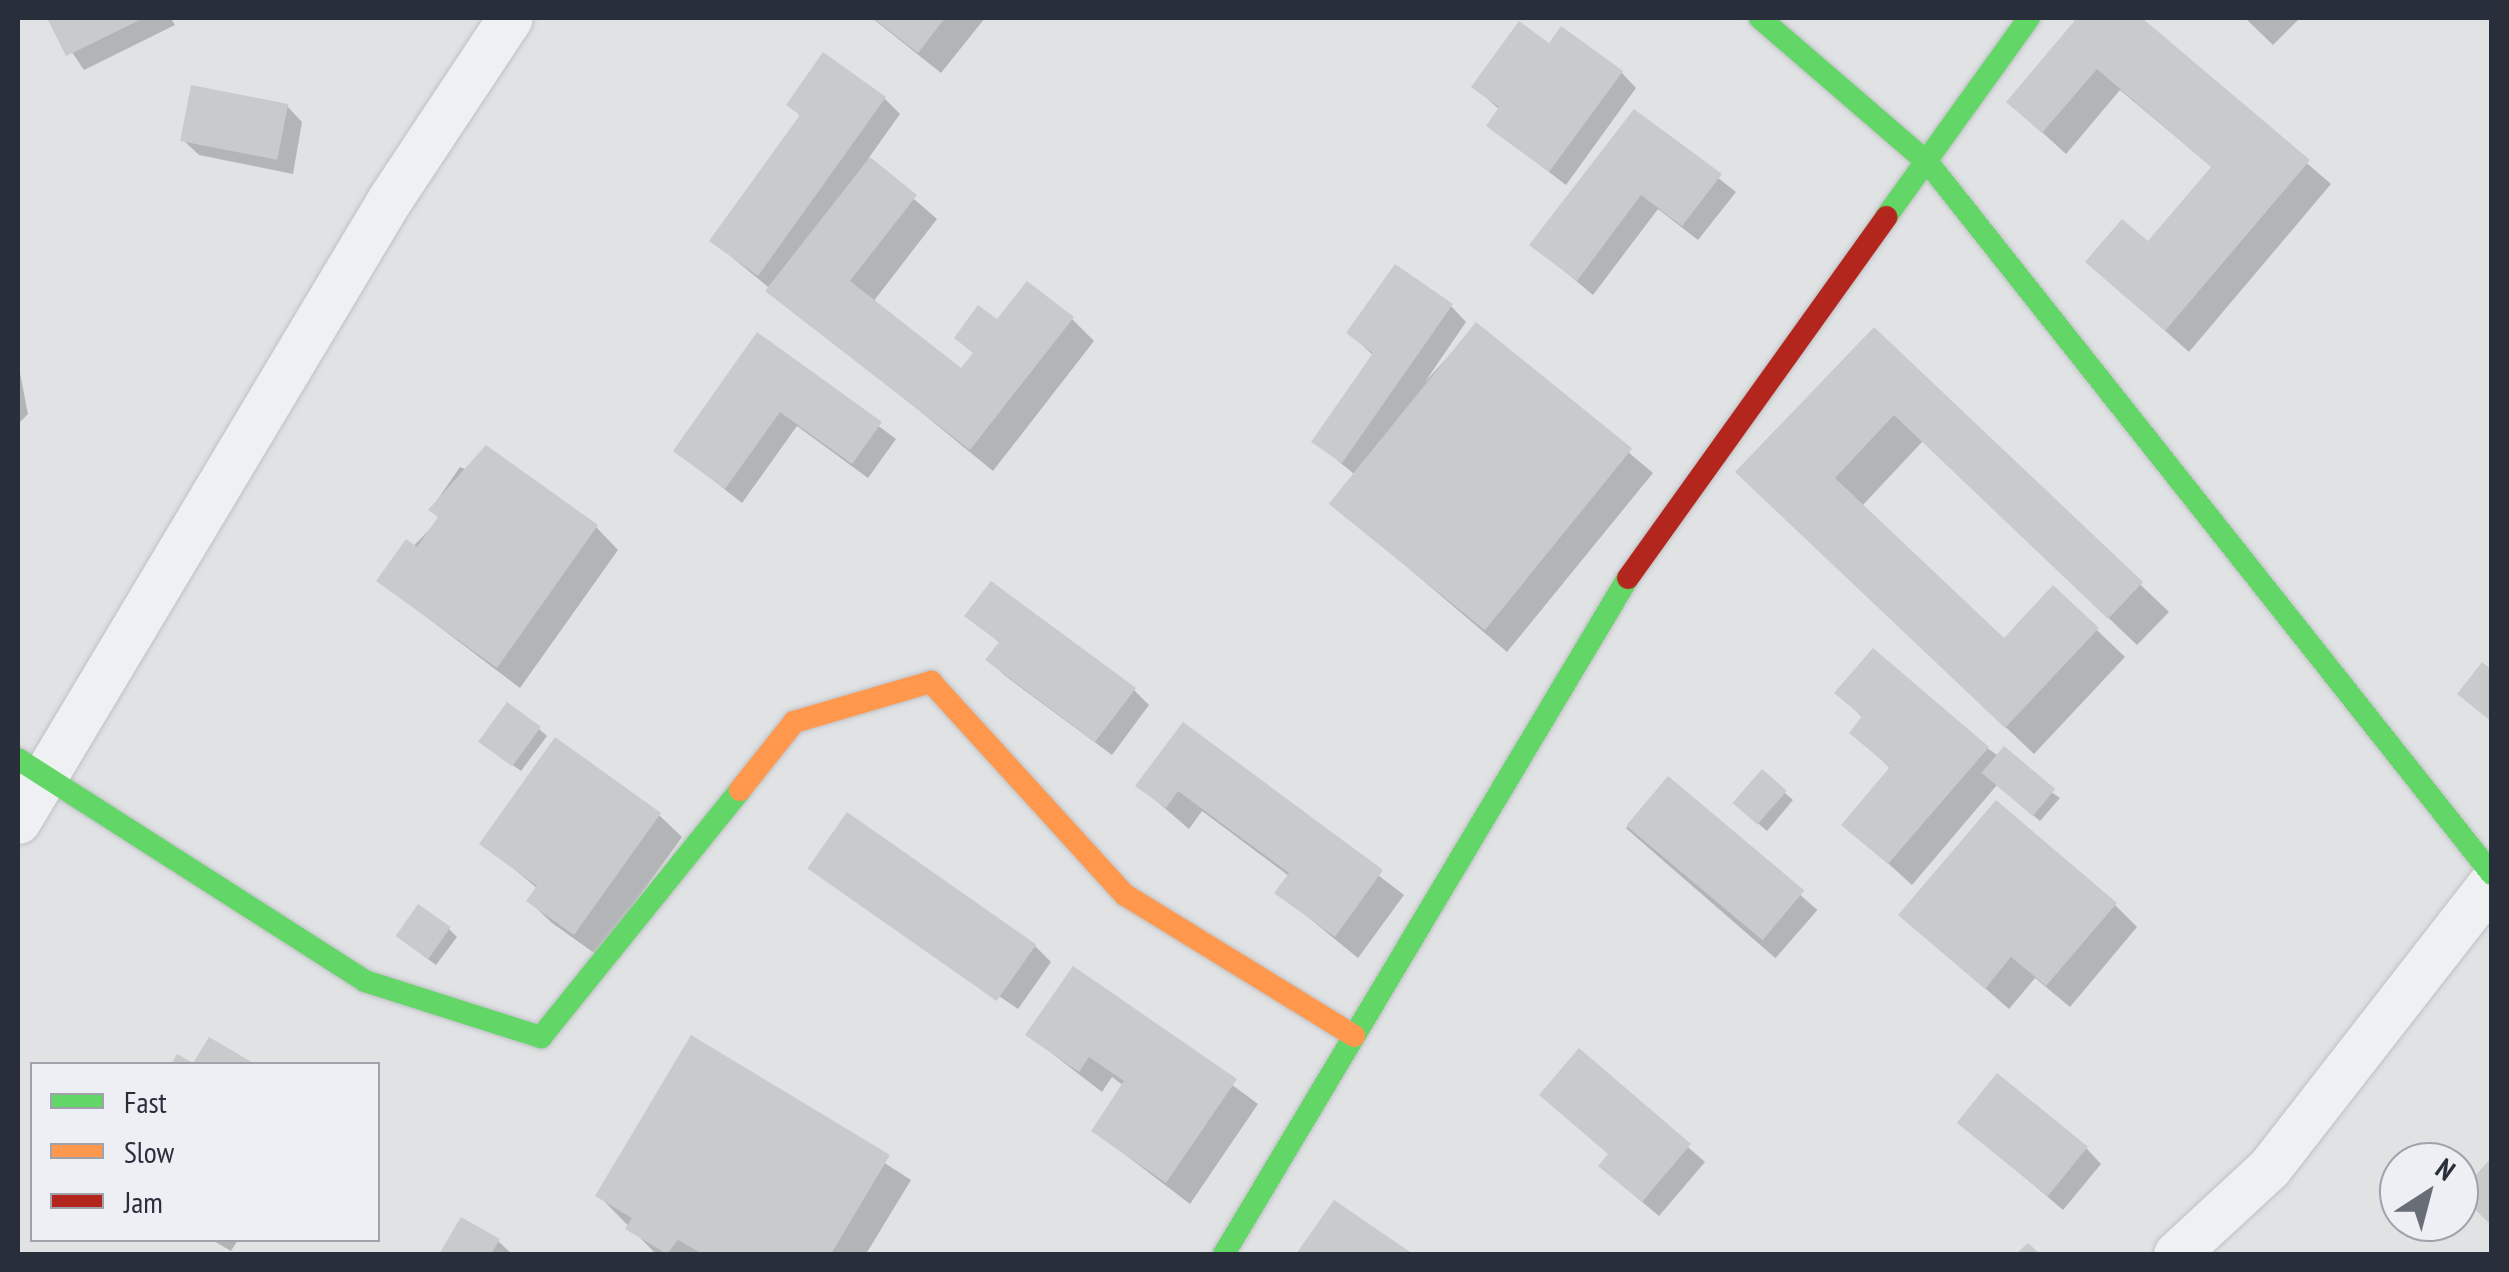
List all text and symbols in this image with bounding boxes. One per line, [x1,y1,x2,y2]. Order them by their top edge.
legend [30,1062,380,1242]
text: Fast [124,1082,167,1121]
text: Slow [124,1132,174,1171]
north arrow [2379,1142,2479,1242]
text: N [2429,1150,2463,1188]
text: Jam [124,1182,163,1221]

